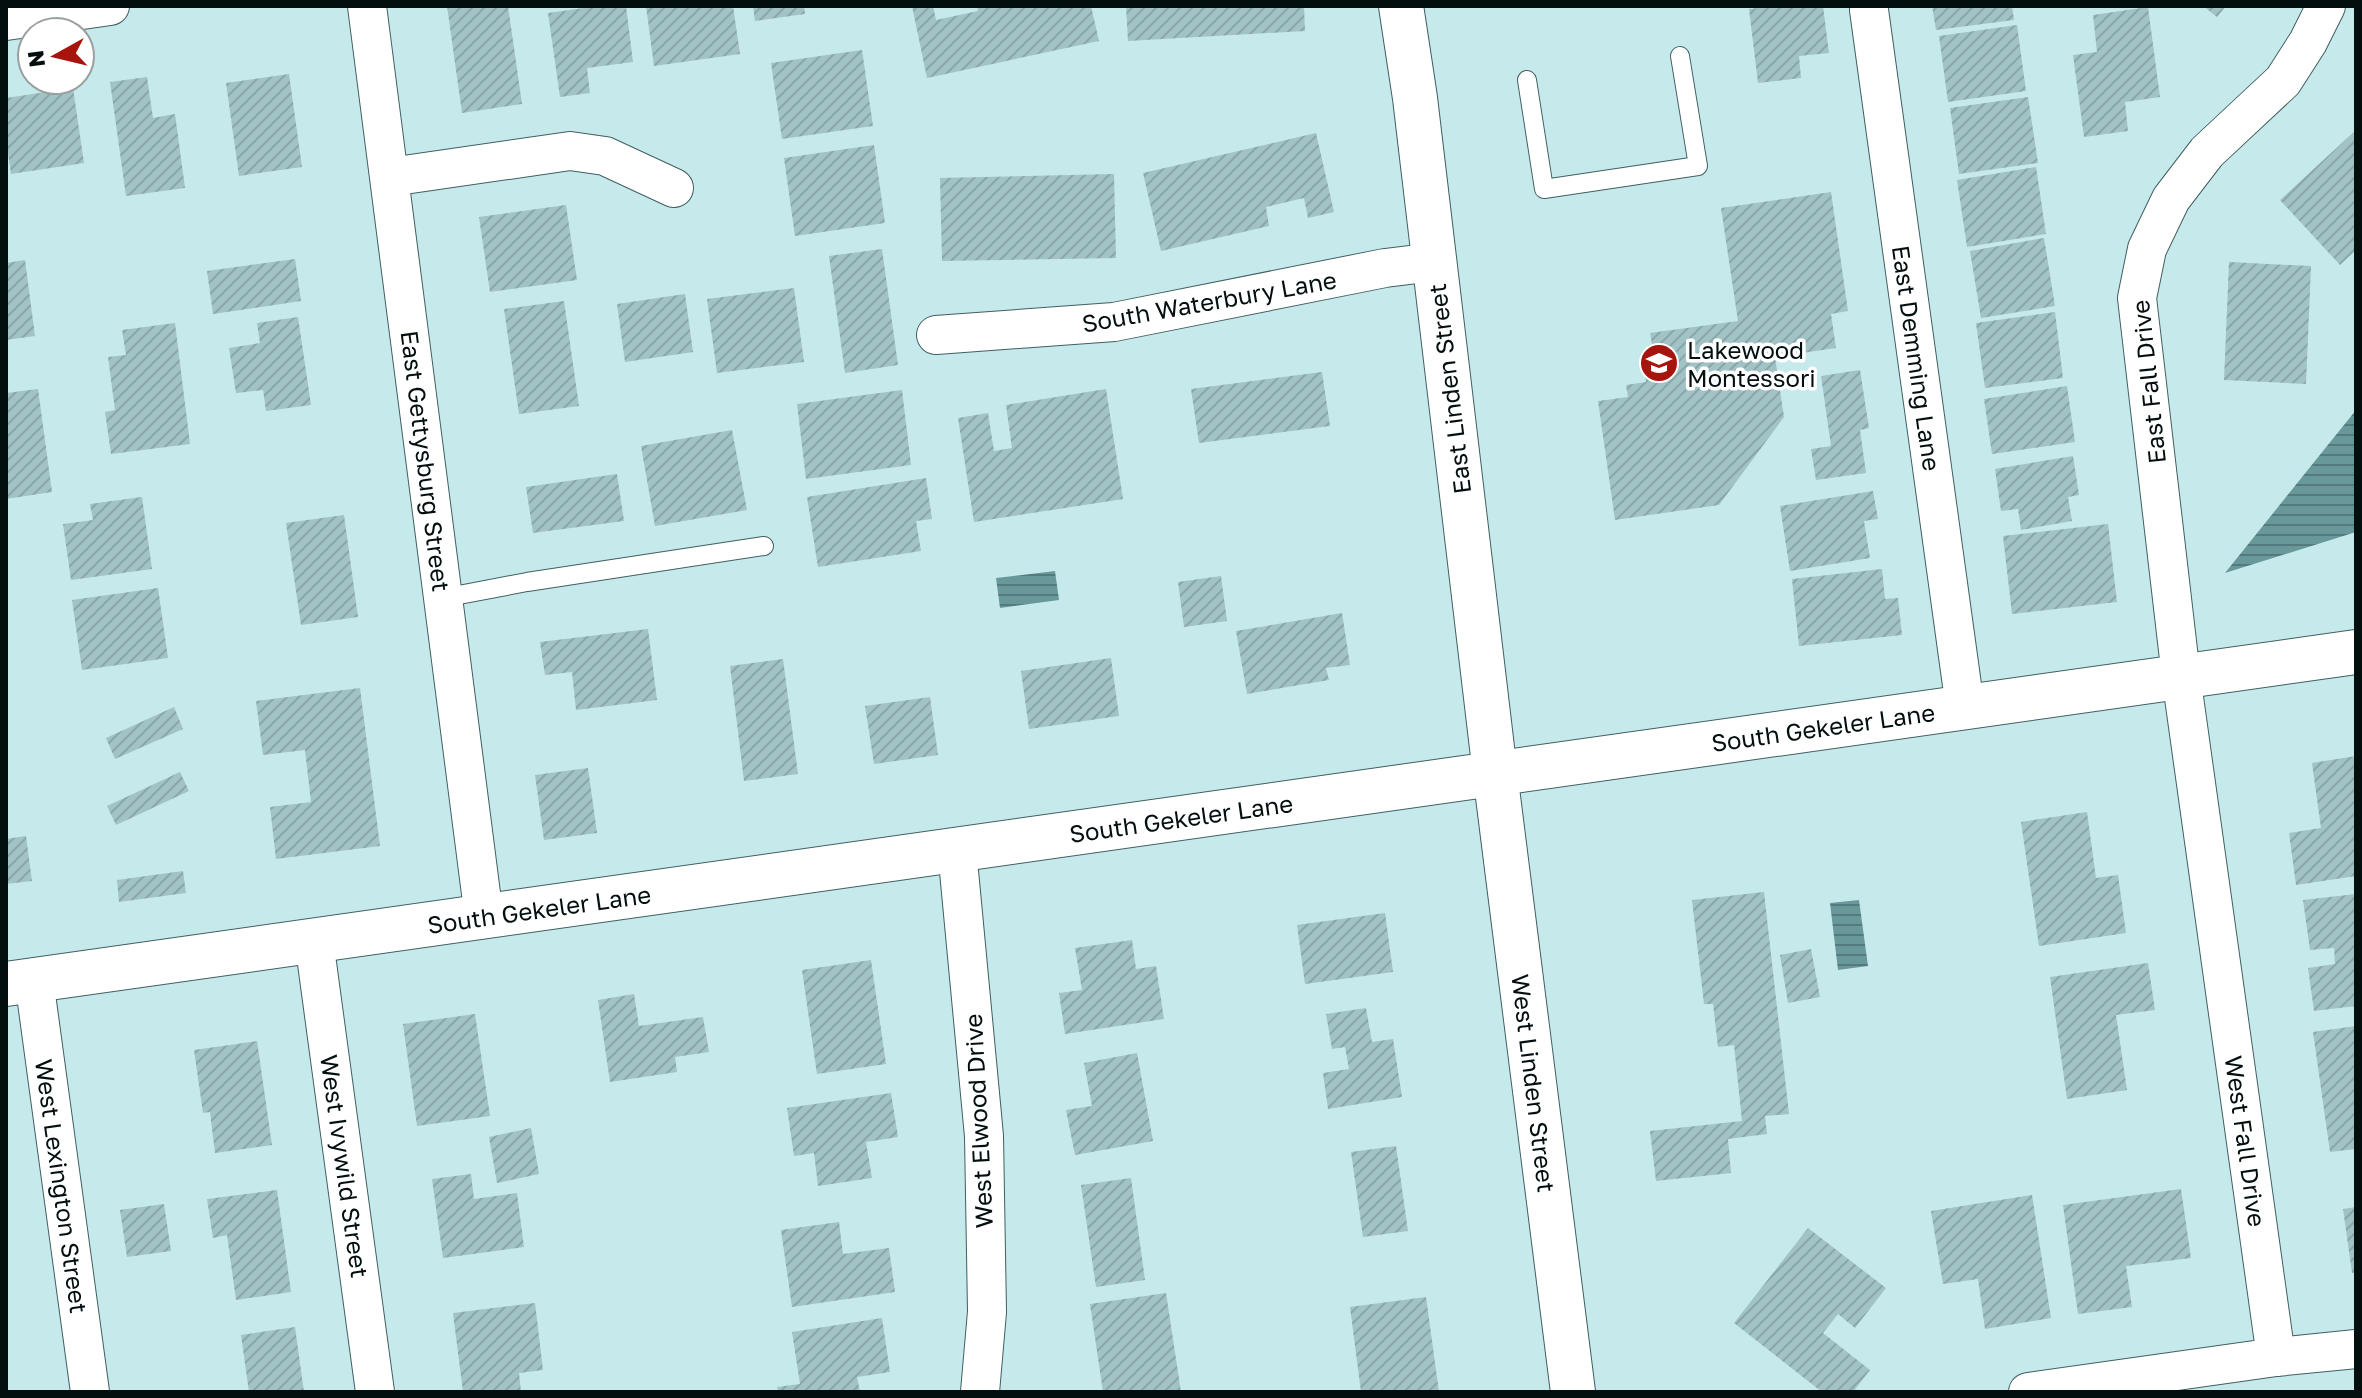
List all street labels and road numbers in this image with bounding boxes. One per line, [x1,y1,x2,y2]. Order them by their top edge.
street label: East Demming Lane [1887,243,1947,473]
street label: South Waterbury Lane [1079,264,1339,338]
street label: East Linden Street [1422,282,1476,496]
street label: East Fall Drive [2125,299,2171,465]
street label: East Gettysburg Street [396,329,456,593]
street label: South Gekeler Lane [1709,697,1937,757]
street label: South Gekeler Lane [1067,788,1295,848]
street label: South Gekeler Lane [425,879,653,939]
street label: West Linden Street [1506,972,1562,1194]
street label: West Elwood Drive [958,1013,998,1229]
street label: West Ivywild Street [315,1053,375,1279]
street label: West Fall Drive [2220,1054,2272,1228]
street label: West Lexington Street [30,1057,94,1315]

